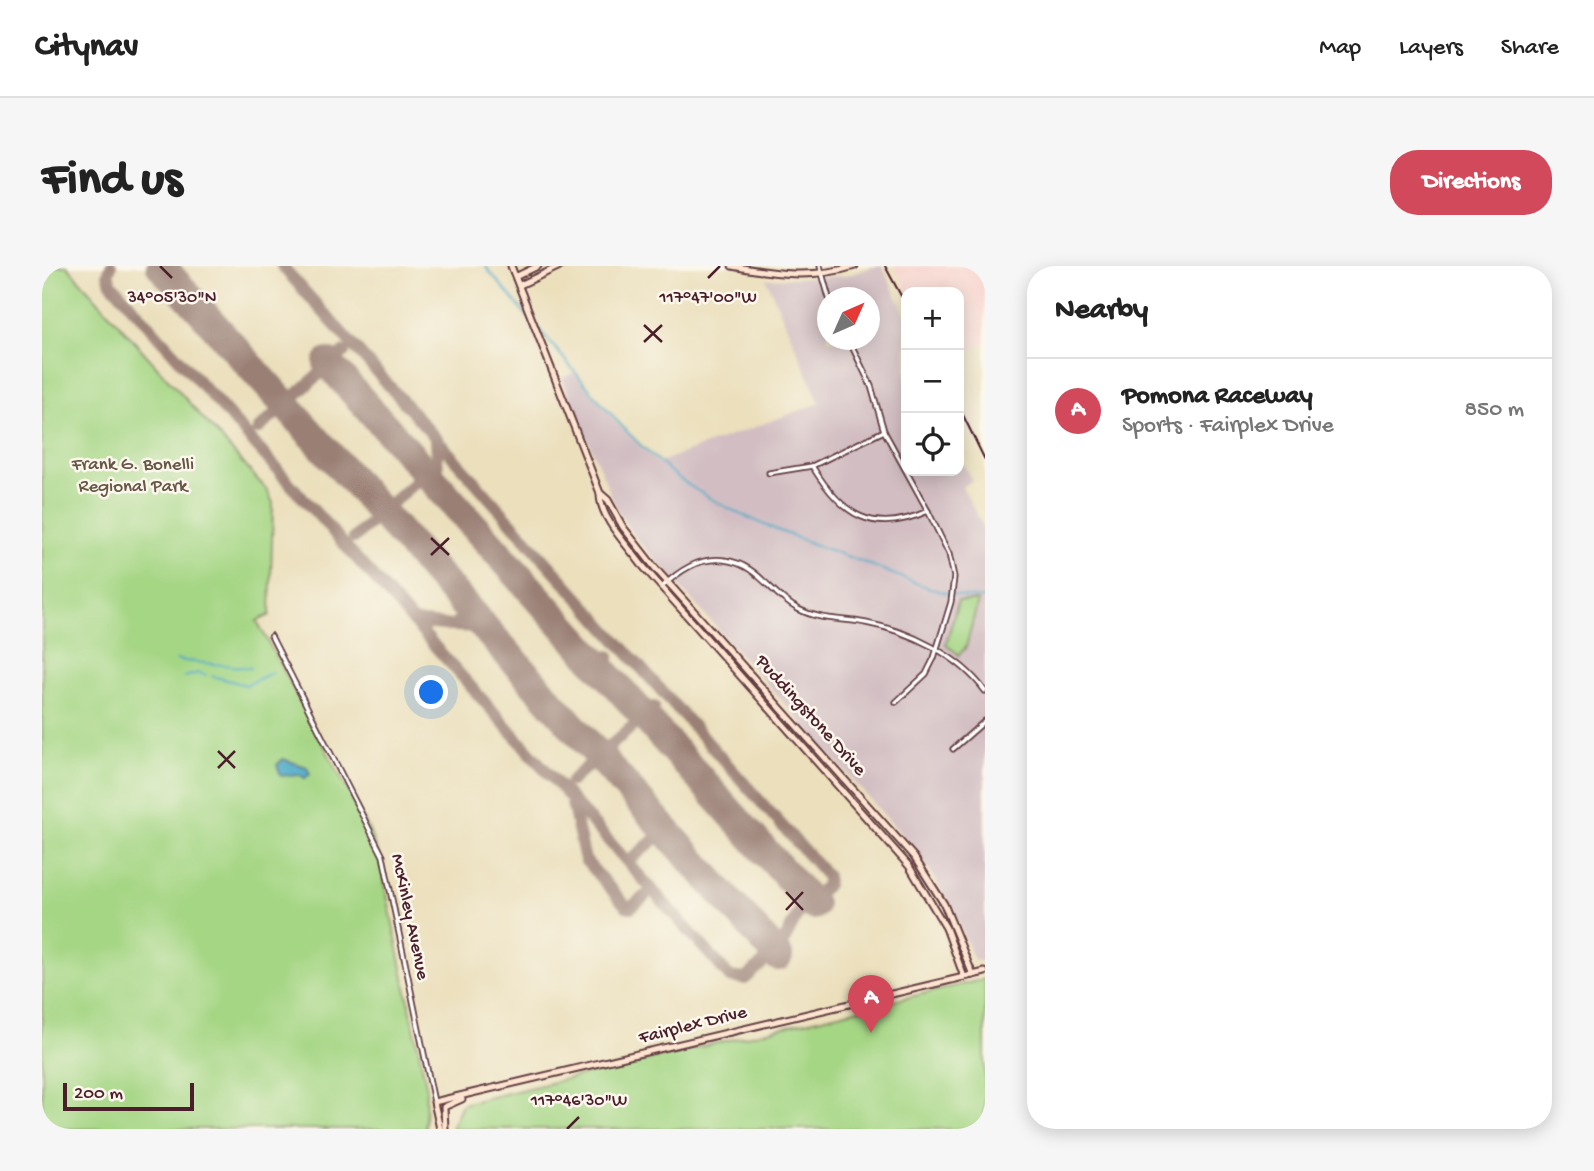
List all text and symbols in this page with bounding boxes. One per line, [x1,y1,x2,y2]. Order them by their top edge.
text: Citynav [35,29,138,67]
text: Map [1319,34,1361,63]
text: Layers [1399,34,1463,63]
text: Share [1501,34,1559,63]
button: Directions [1390,150,1552,215]
text: Find us [42,153,182,211]
north arrow [817,287,880,350]
map controls [901,287,964,476]
button: + [901,287,964,350]
text: 34°05'30"N [126,288,217,309]
text: 117°47'00"W [658,288,757,309]
text: Nearby [1055,294,1148,329]
button: − [901,350,964,413]
text: Pomona Raceway [1122,382,1312,413]
text: A [1071,397,1085,424]
text: 850 m [1464,397,1524,424]
button: locate [901,413,964,476]
text: Sports · Fairplex Drive [1122,413,1334,440]
park label: Frank G. Bonelli Regional Park [71,454,194,499]
street label: Puddingstone Drive [749,650,871,781]
your location [414,675,448,709]
street label: McKinley Avenue [384,852,434,982]
pin: A [848,975,894,1033]
street label: Fairplex Drive [636,1001,750,1051]
scale bar [63,1080,194,1112]
text: 200 m [74,1083,123,1106]
text: 117°46'30"W [530,1091,627,1112]

